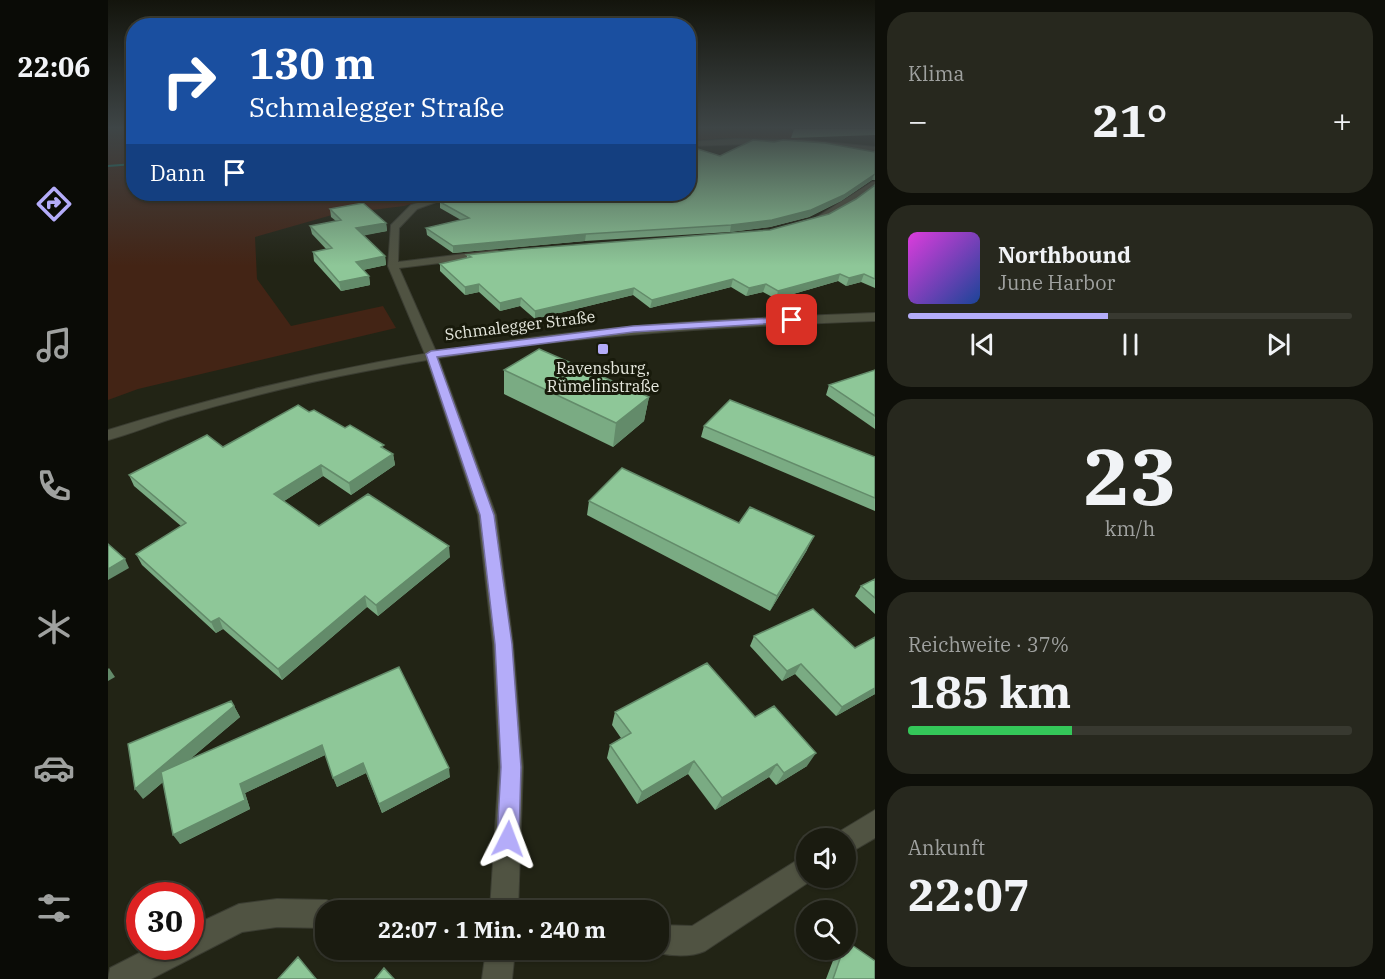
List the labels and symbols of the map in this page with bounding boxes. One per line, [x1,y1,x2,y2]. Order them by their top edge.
pin [766,294,817,345]
street label: Schmalegger Straße [444,306,596,344]
marker: Ravensburg, Rümelinstraße [596,342,610,356]
place label: Ravensburg, Rümelinstraße [547,358,659,396]
position arrow [476,807,540,871]
speed limit sign: 30 [126,882,204,960]

